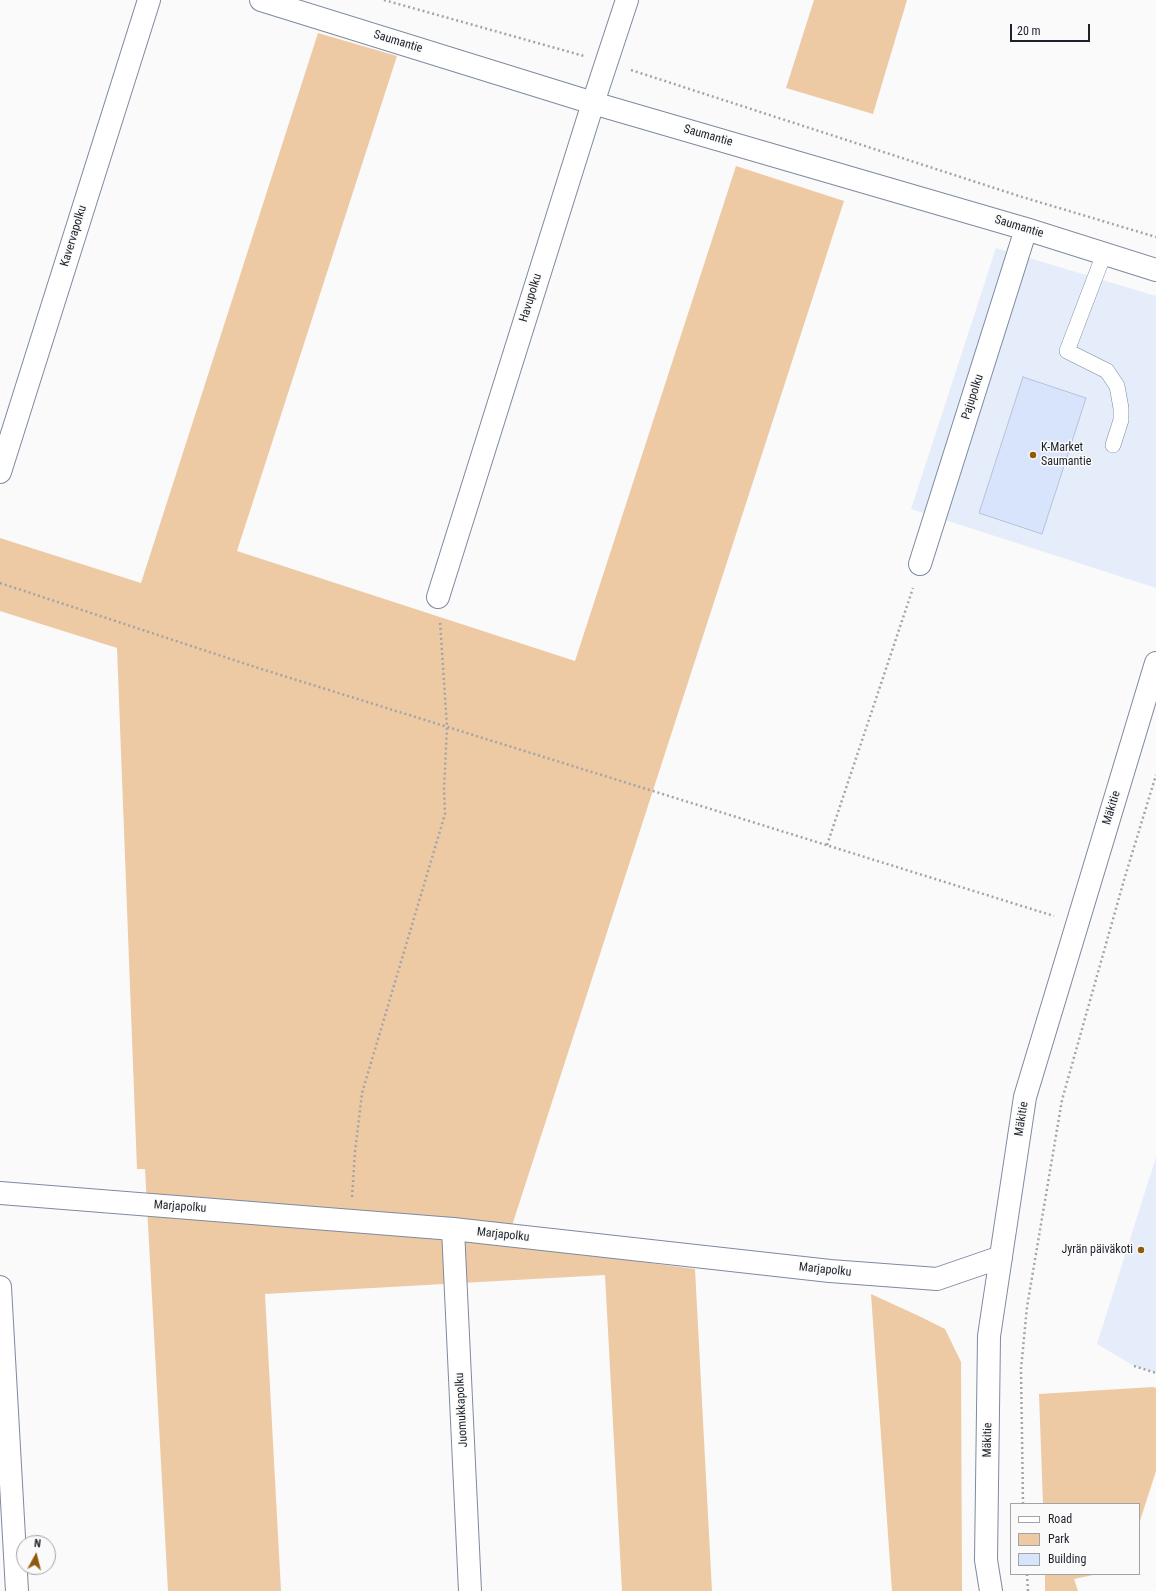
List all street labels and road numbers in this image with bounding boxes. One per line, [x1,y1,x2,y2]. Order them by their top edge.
street label: Saumantie [372,28,424,56]
street label: Saumantie [682,122,734,150]
street label: Kavervapolku [58,204,90,268]
street label: Saumantie [993,213,1045,241]
street label: Havupolku [517,272,545,324]
street label: Pajupolku [959,373,987,421]
street label: Mäkitie [1100,789,1124,827]
street label: Mäkitie [1012,1101,1032,1137]
street label: Marjapolku [153,1198,207,1216]
street label: Marjapolku [476,1225,530,1245]
street label: Marjapolku [798,1260,852,1280]
street label: Juomukkapolku [453,1372,471,1448]
street label: Mäkitie [980,1422,996,1458]

